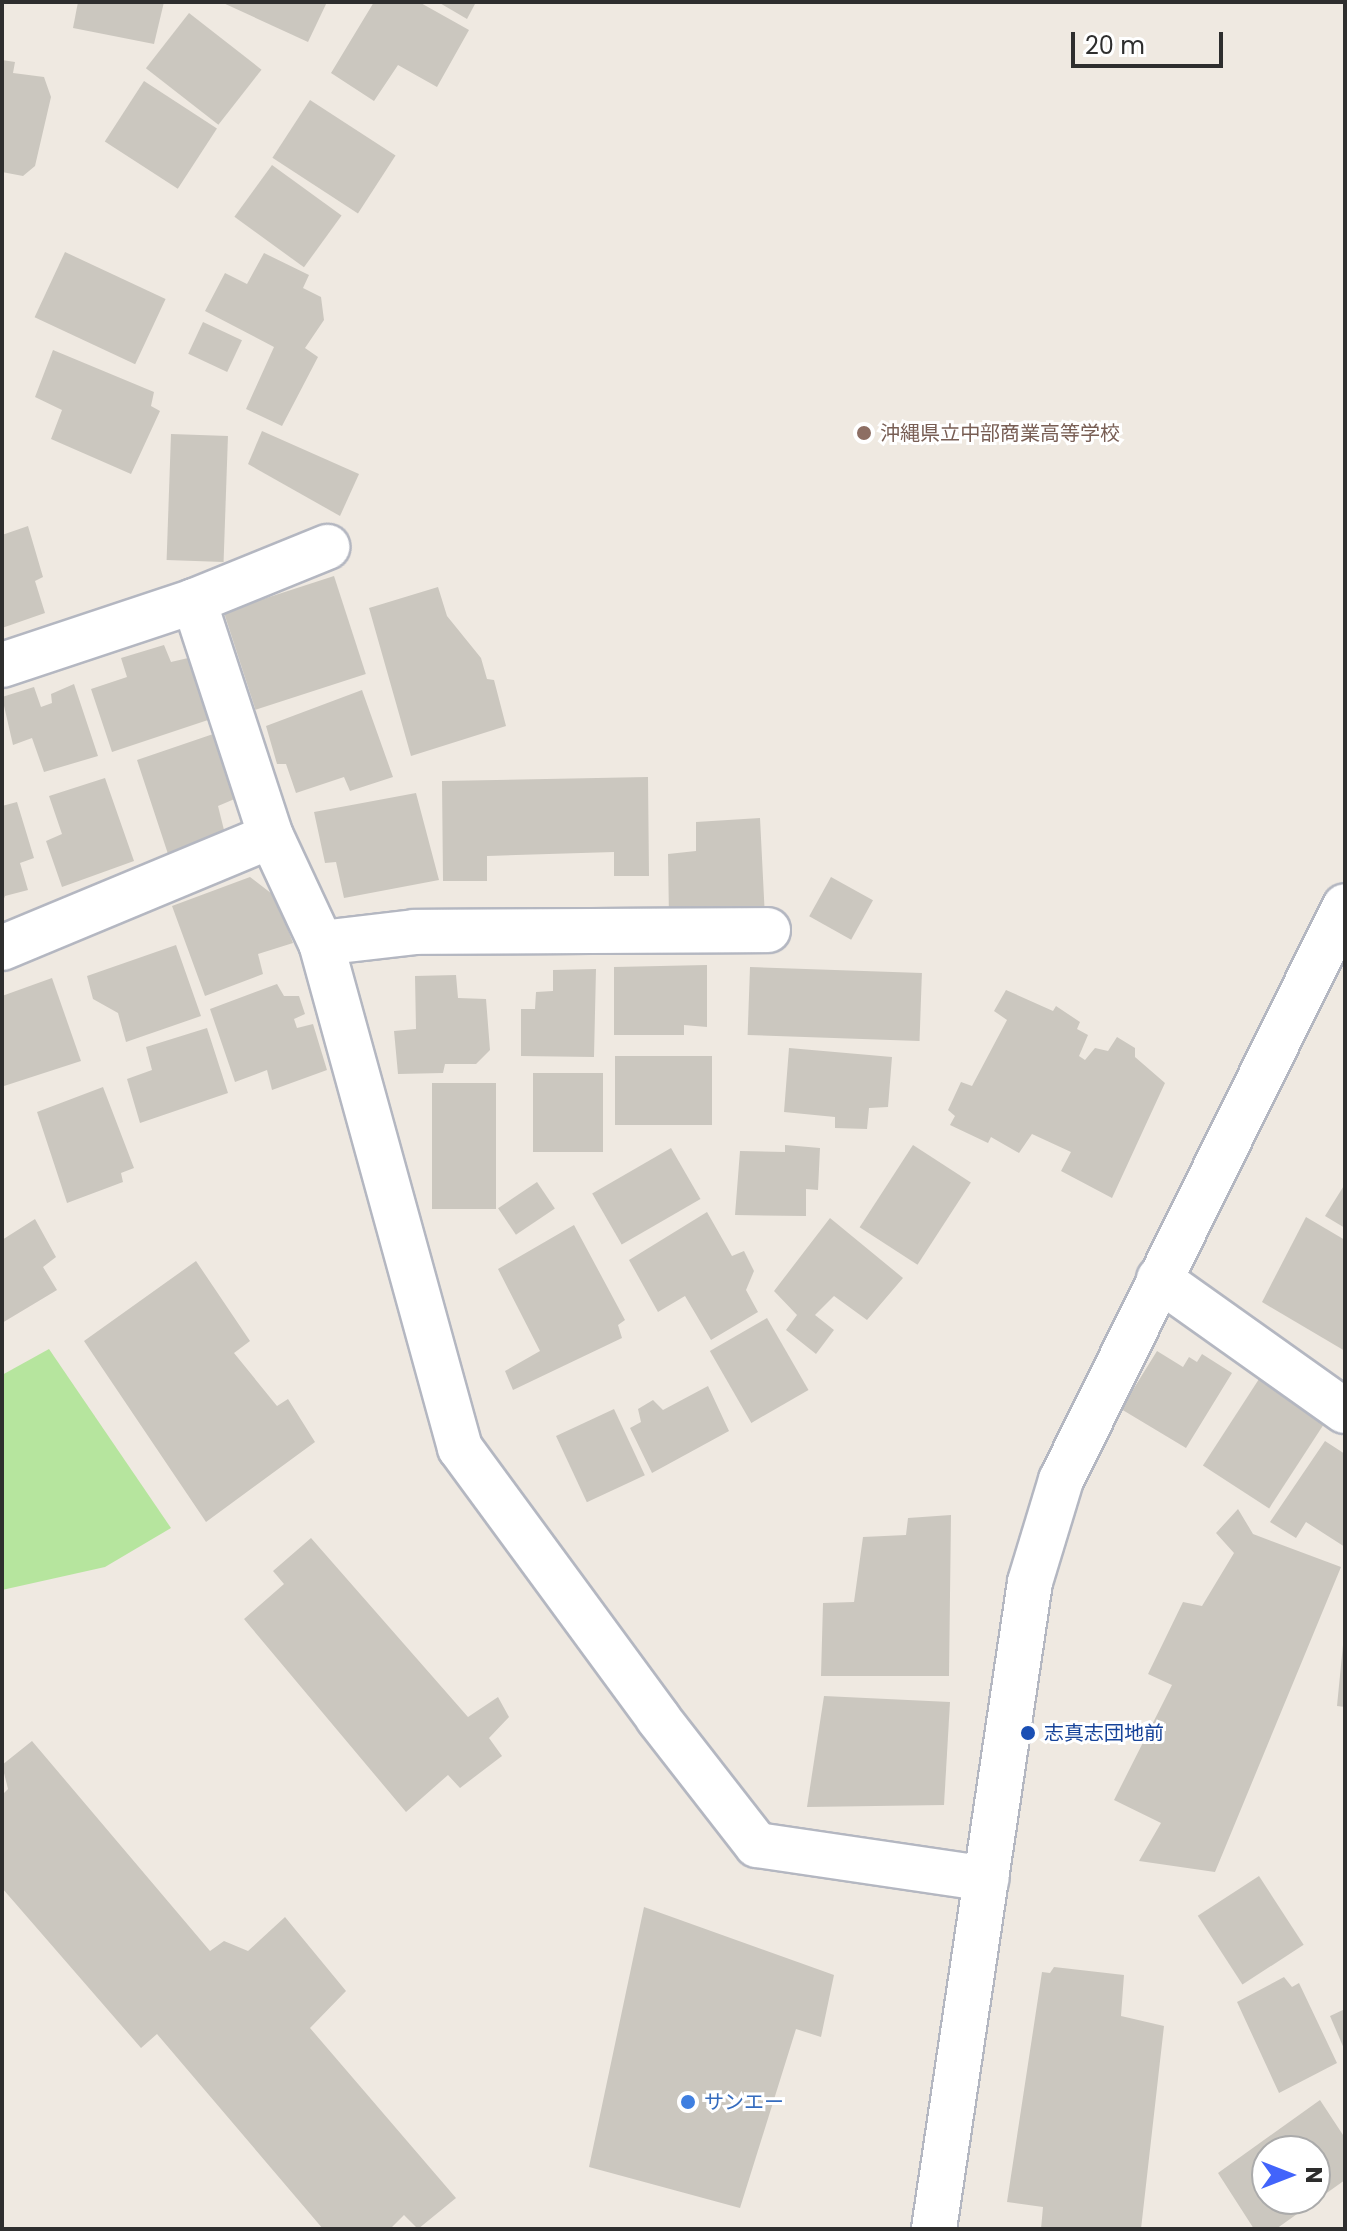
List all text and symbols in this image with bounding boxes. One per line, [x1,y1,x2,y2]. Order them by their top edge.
scale bar [1075,16,1227,66]
text: 20 m [1085,29,1145,62]
place label: 沖縄県立中部商業高等学校 [880,421,1120,445]
marker: 沖縄県立中部商業高等学校 [855,424,873,442]
place label: 志真志団地前 [1044,1721,1164,1745]
marker: 志真志団地前 [1019,1724,1037,1742]
place label: サンエー [704,2090,784,2114]
marker: サンエー [679,2093,697,2111]
north arrow [1251,2135,1331,2215]
text: N [1298,2167,1329,2183]

